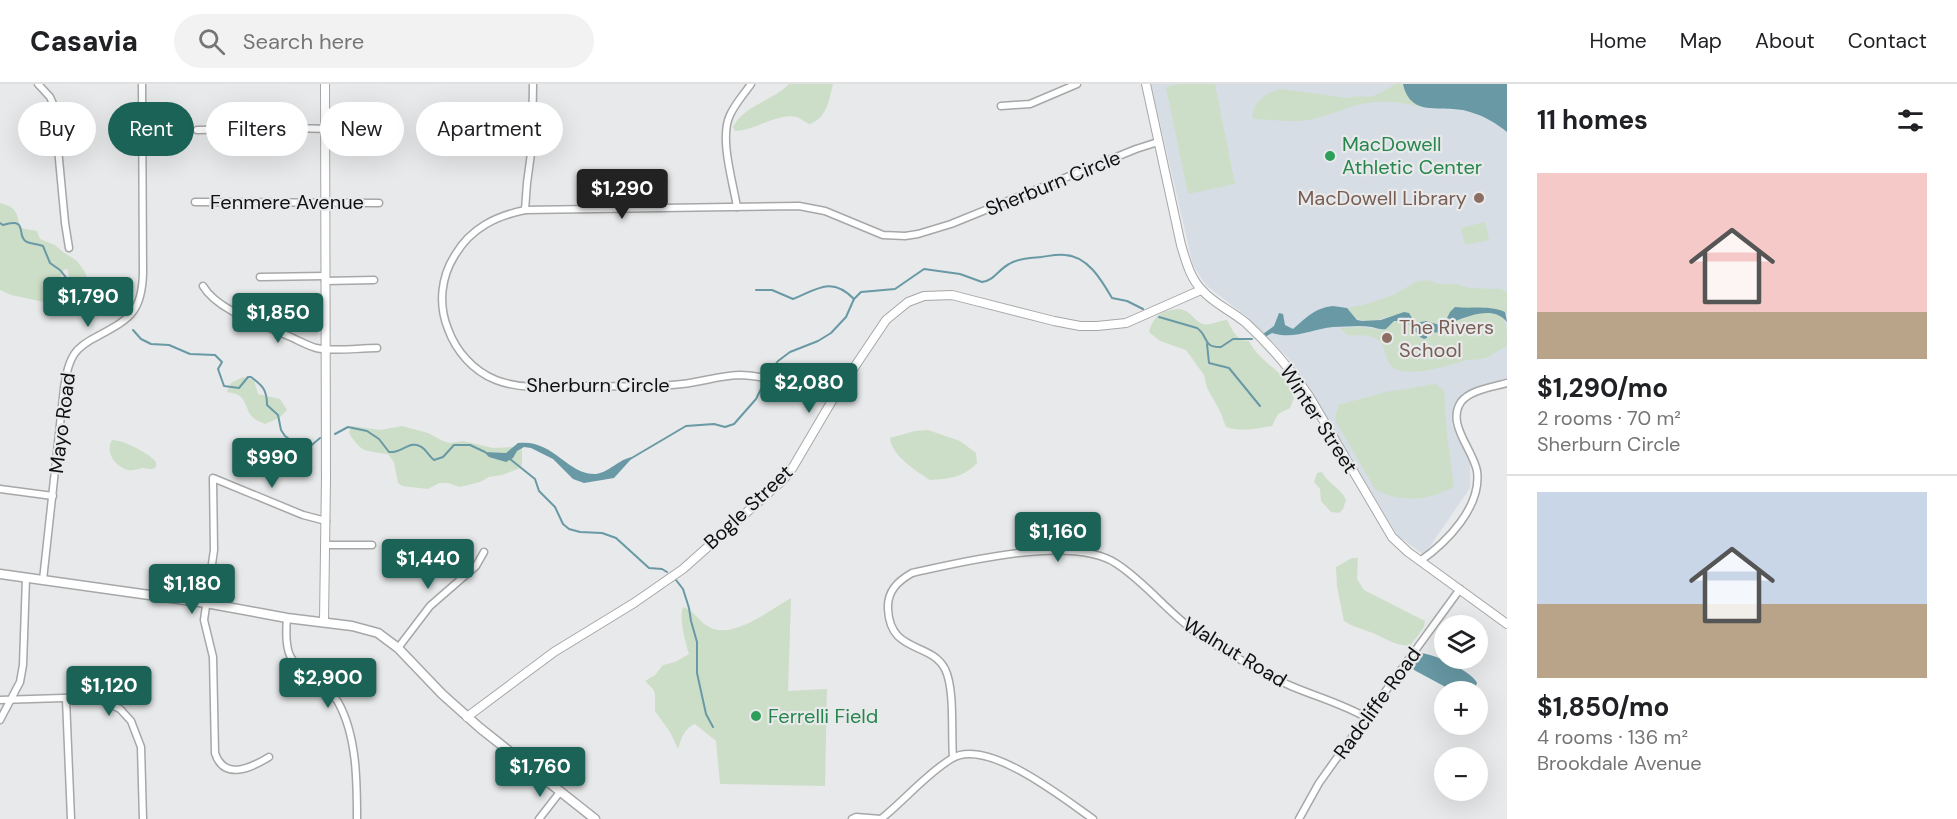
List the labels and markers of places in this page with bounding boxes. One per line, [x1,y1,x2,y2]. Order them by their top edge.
place label: MacDowell Athletic Center [1342,131,1482,180]
marker: MacDowell Athletic Center [1323,149,1337,163]
pin: $1,290 [573,169,671,220]
place label: MacDowell Library [1297,185,1467,211]
marker: MacDowell Library [1472,191,1486,205]
pin: $1,790 [39,277,137,328]
pin: $1,850 [229,293,327,344]
place label: The Rivers School [1399,314,1494,363]
marker: The Rivers School [1380,331,1394,345]
pin: $2,080 [760,363,858,414]
pin: $990 [236,438,308,489]
pin: $1,160 [1009,512,1107,563]
pin: $1,440 [379,539,477,590]
pin: $1,180 [143,564,241,615]
pin: $2,900 [279,658,377,709]
pin: $1,120 [60,666,158,717]
place label: Ferrelli Field [768,703,878,729]
marker: Ferrelli Field [749,709,763,723]
pin: $1,760 [491,747,589,798]

